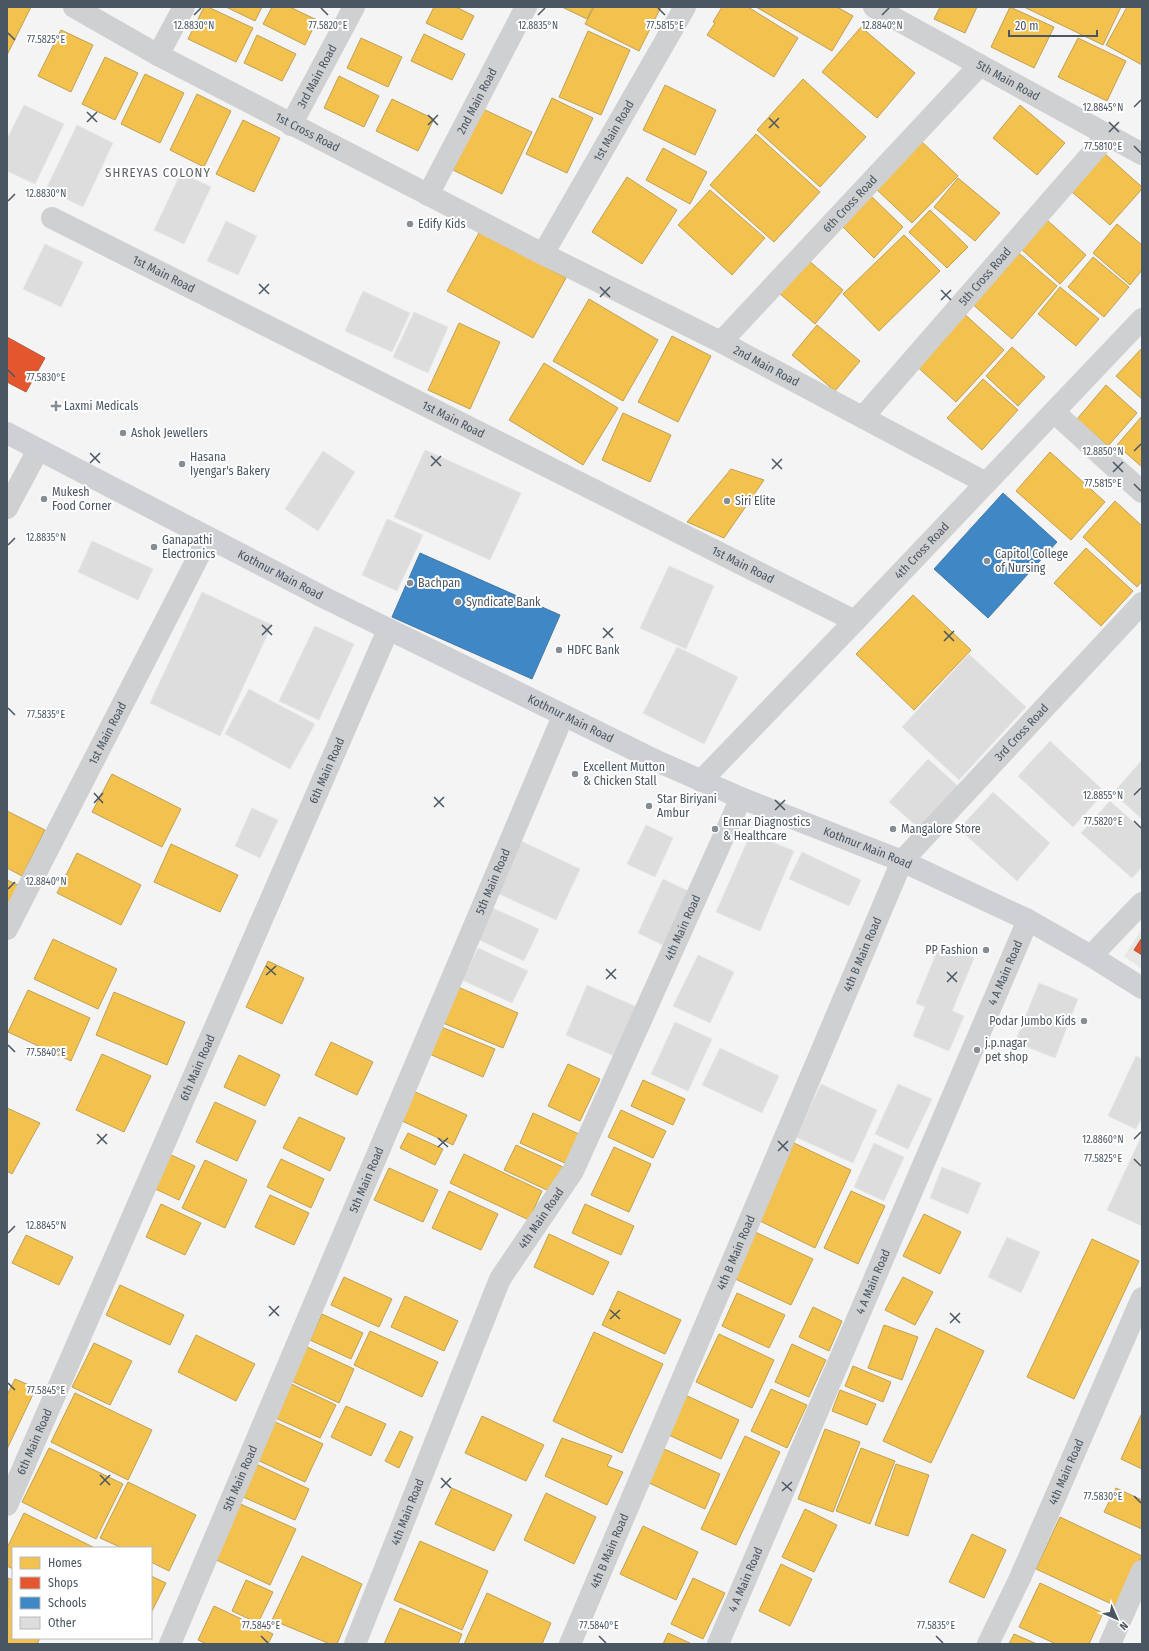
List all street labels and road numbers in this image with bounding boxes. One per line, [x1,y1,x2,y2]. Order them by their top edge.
street label: 3rd Main Road [294,42,340,111]
street label: 5th Main Road [974,58,1042,104]
street label: 2nd Main Road [454,66,500,136]
street label: 1st Main Road [591,98,637,164]
street label: 1st Cross Road [273,110,342,155]
street label: 6th Cross Road [820,172,880,235]
street label: 5th Cross Road [956,245,1014,309]
street label: 1st Main Road [130,253,197,296]
street label: 2nd Main Road [731,343,802,389]
street label: 1st Main Road [420,398,487,441]
street label: 4th Cross Road [892,519,952,582]
street label: 1st Main Road [709,543,776,586]
street label: Kothnur Main Road [235,547,325,603]
street label: Kothnur Main Road [525,692,616,746]
street label: 1st Main Road [86,700,129,767]
street label: 3rd Cross Road [992,701,1051,764]
street label: 6th Main Road [306,735,347,806]
street label: Kothnur Main Road [821,824,914,872]
street label: 5th Main Road [473,847,513,917]
street label: 4th Main Road [662,893,703,963]
street label: 4th B Main Road [840,915,884,994]
street label: 4 A Main Road [985,938,1025,1008]
street label: 6th Main Road [177,1033,218,1103]
street label: 5th Main Road [346,1145,387,1215]
street label: 4th Main Road [515,1185,567,1251]
street label: 4th B Main Road [714,1213,758,1292]
street label: 4 A Main Road [853,1247,893,1316]
street label: 6th Main Road [14,1407,55,1477]
street label: 4th Main Road [1046,1437,1087,1507]
street label: 5th Main Road [220,1443,260,1513]
street label: 4th Main Road [388,1477,427,1547]
street label: 4th B Main Road [587,1512,631,1591]
street label: 4 A Main Road [725,1545,766,1614]

